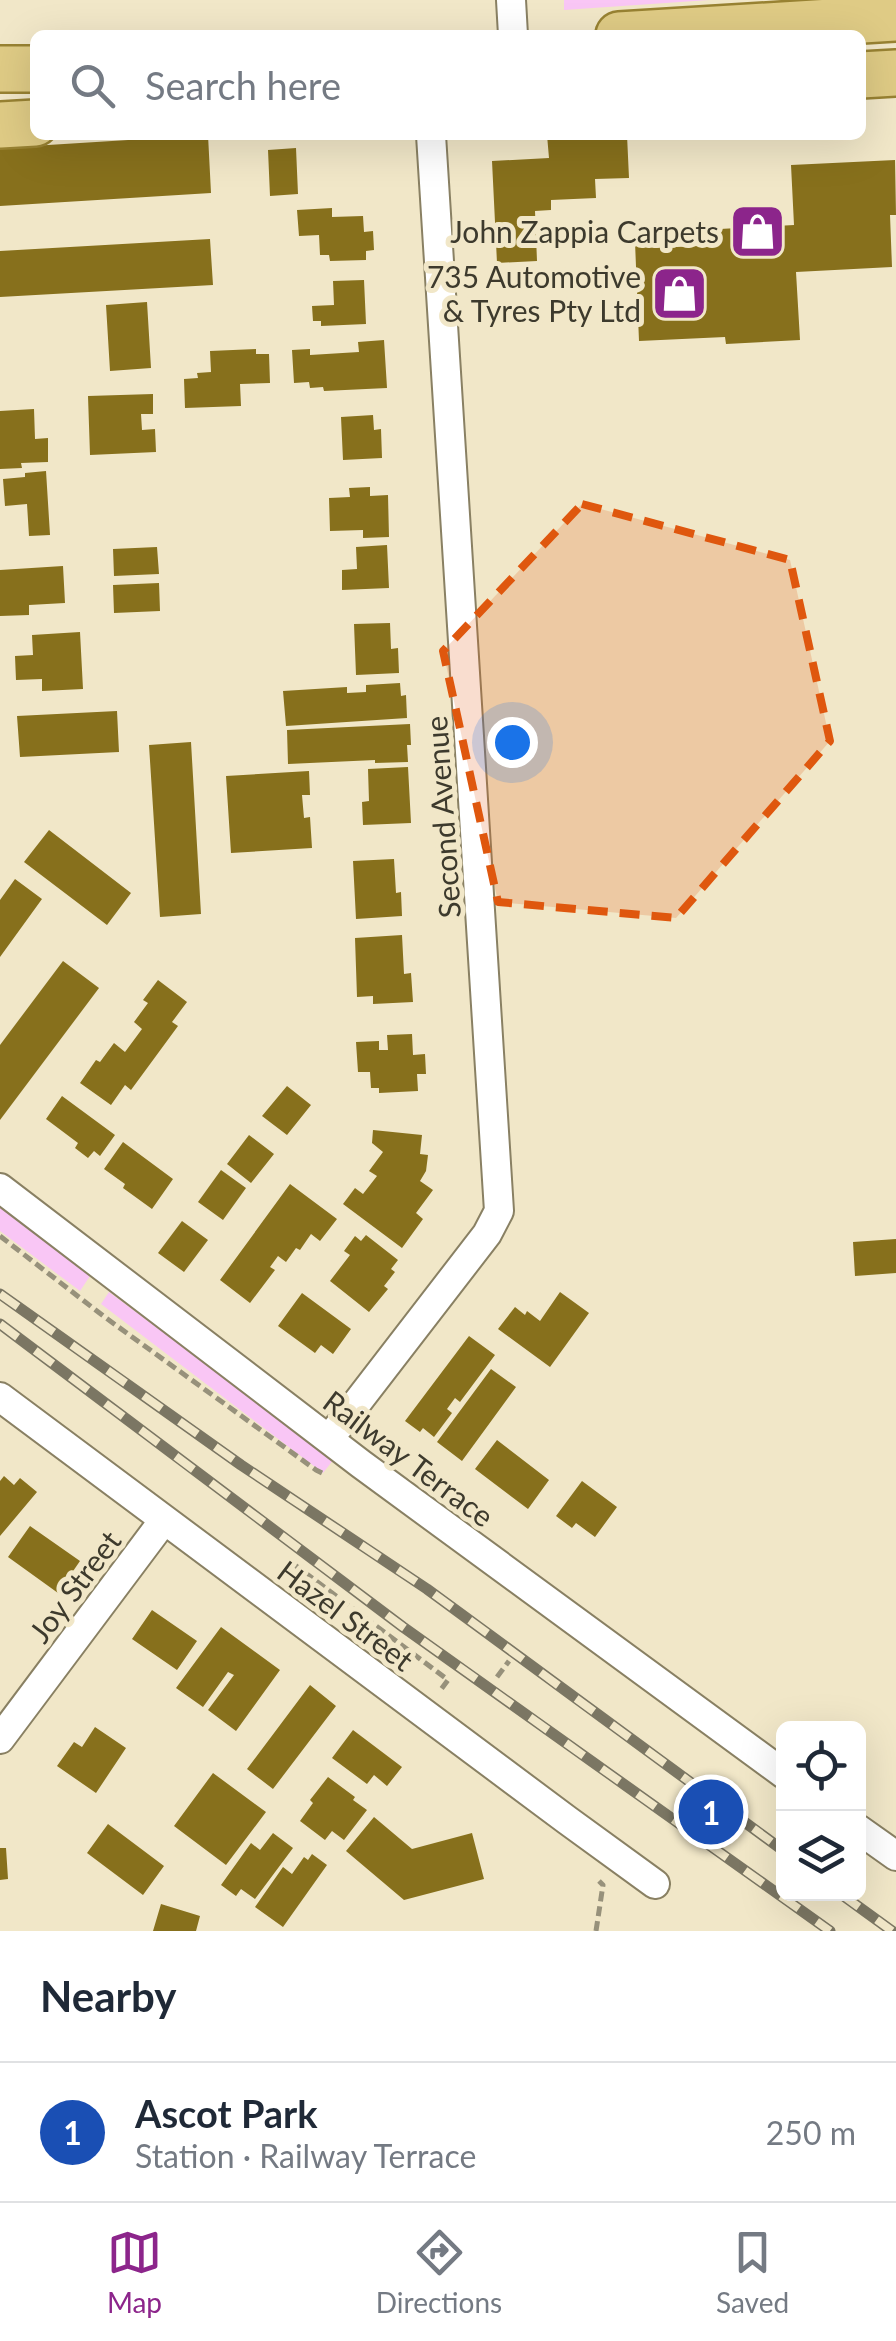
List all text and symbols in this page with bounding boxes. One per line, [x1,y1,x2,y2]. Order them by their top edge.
search box [30,30,866,140]
icon: search [65,58,120,113]
text: Search here [145,62,341,108]
shop icon: John Zappia Carpets [728,201,788,261]
place label: John Zappia Carpets [450,213,719,249]
place label: 735 Automotive & Tyres Pty Ltd [427,258,641,328]
shop icon: 735 Automotive & Tyres Pty Ltd [650,263,710,323]
street label: Second Avenue [417,715,467,919]
your location [487,717,538,768]
street label: Railway Terrace [317,1382,501,1534]
street label: Joy Street [20,1523,128,1649]
street label: Hazel Street [271,1552,421,1678]
map controls [776,1721,866,1901]
button: locate [776,1721,866,1811]
pin: 1 [678,1774,744,1850]
button: layers [776,1811,866,1901]
text: Nearby [40,1971,177,2021]
text: Ascot Park [135,2090,318,2136]
text: 1 [63,2113,82,2152]
text: 250 m [766,2113,856,2152]
text: Station · Railway Terrace [135,2136,476,2175]
tab: Map [107,2225,162,2319]
tab: Directions [376,2225,502,2319]
tab: Saved [716,2225,789,2319]

